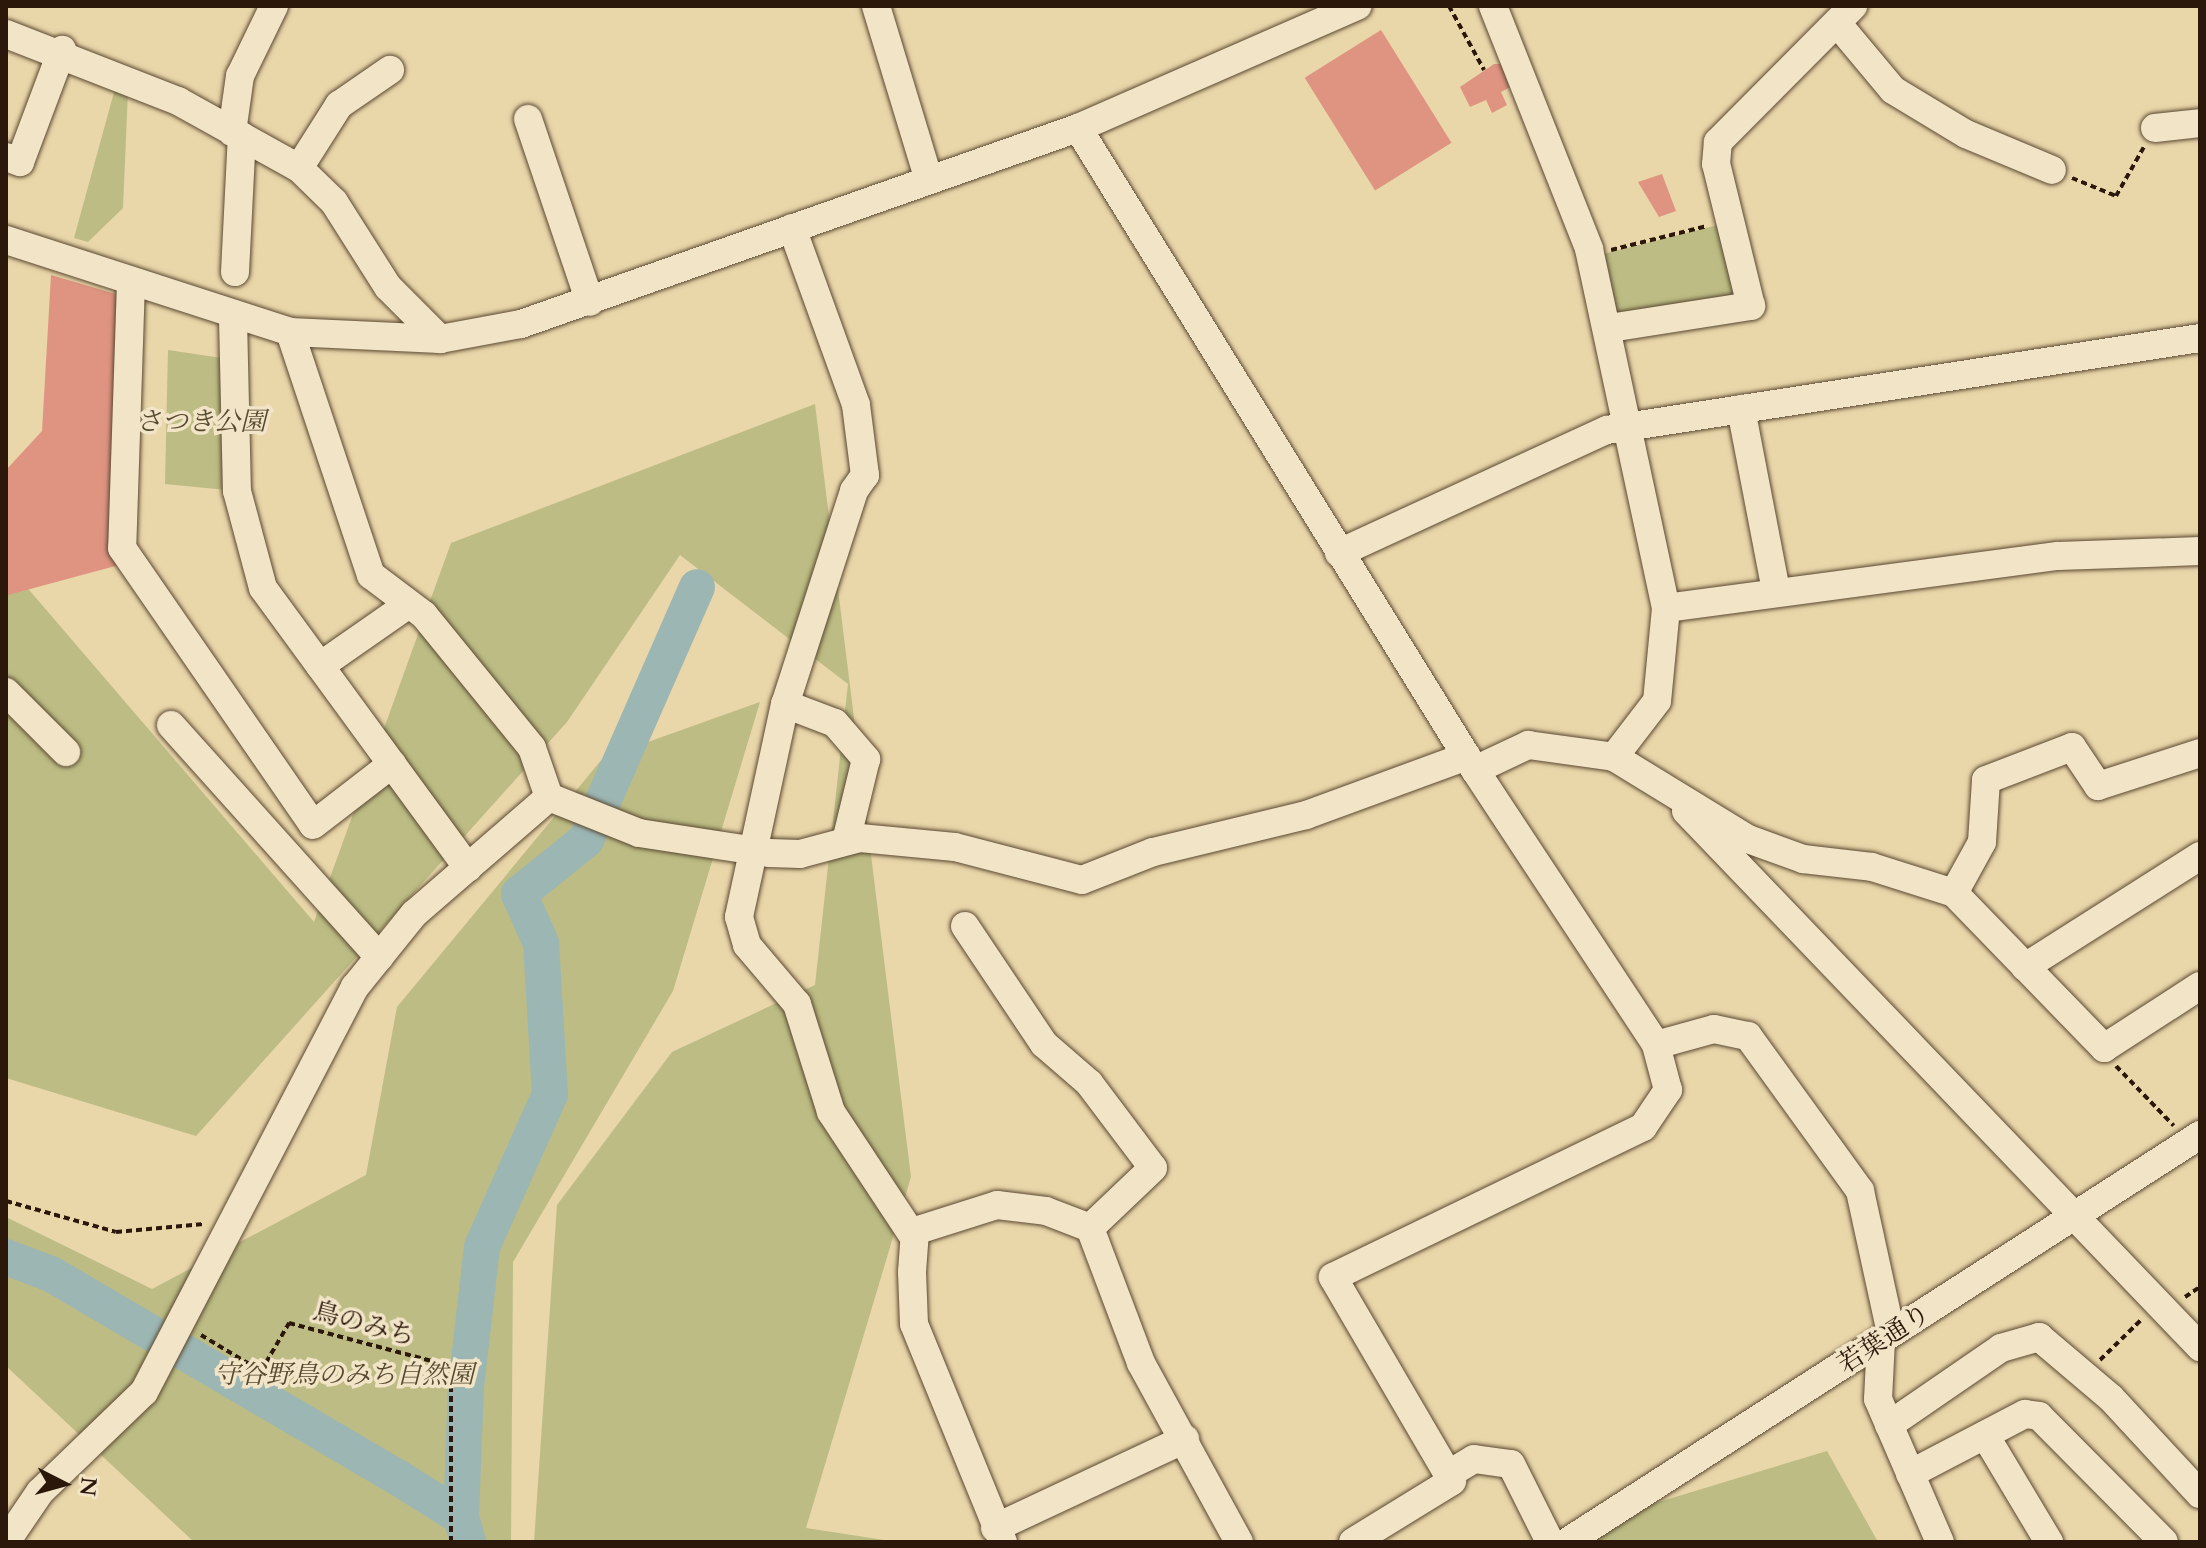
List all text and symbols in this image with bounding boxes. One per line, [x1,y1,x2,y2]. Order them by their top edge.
park label: さつき公園 [136,406,266,438]
street label: 鳥のみち [310,1295,418,1353]
street label: 若葉通り [1832,1298,1936,1380]
park label: 守谷野鳥のみち自然園 [214,1359,474,1391]
north arrow [24,1444,104,1524]
text: N [72,1475,104,1498]

